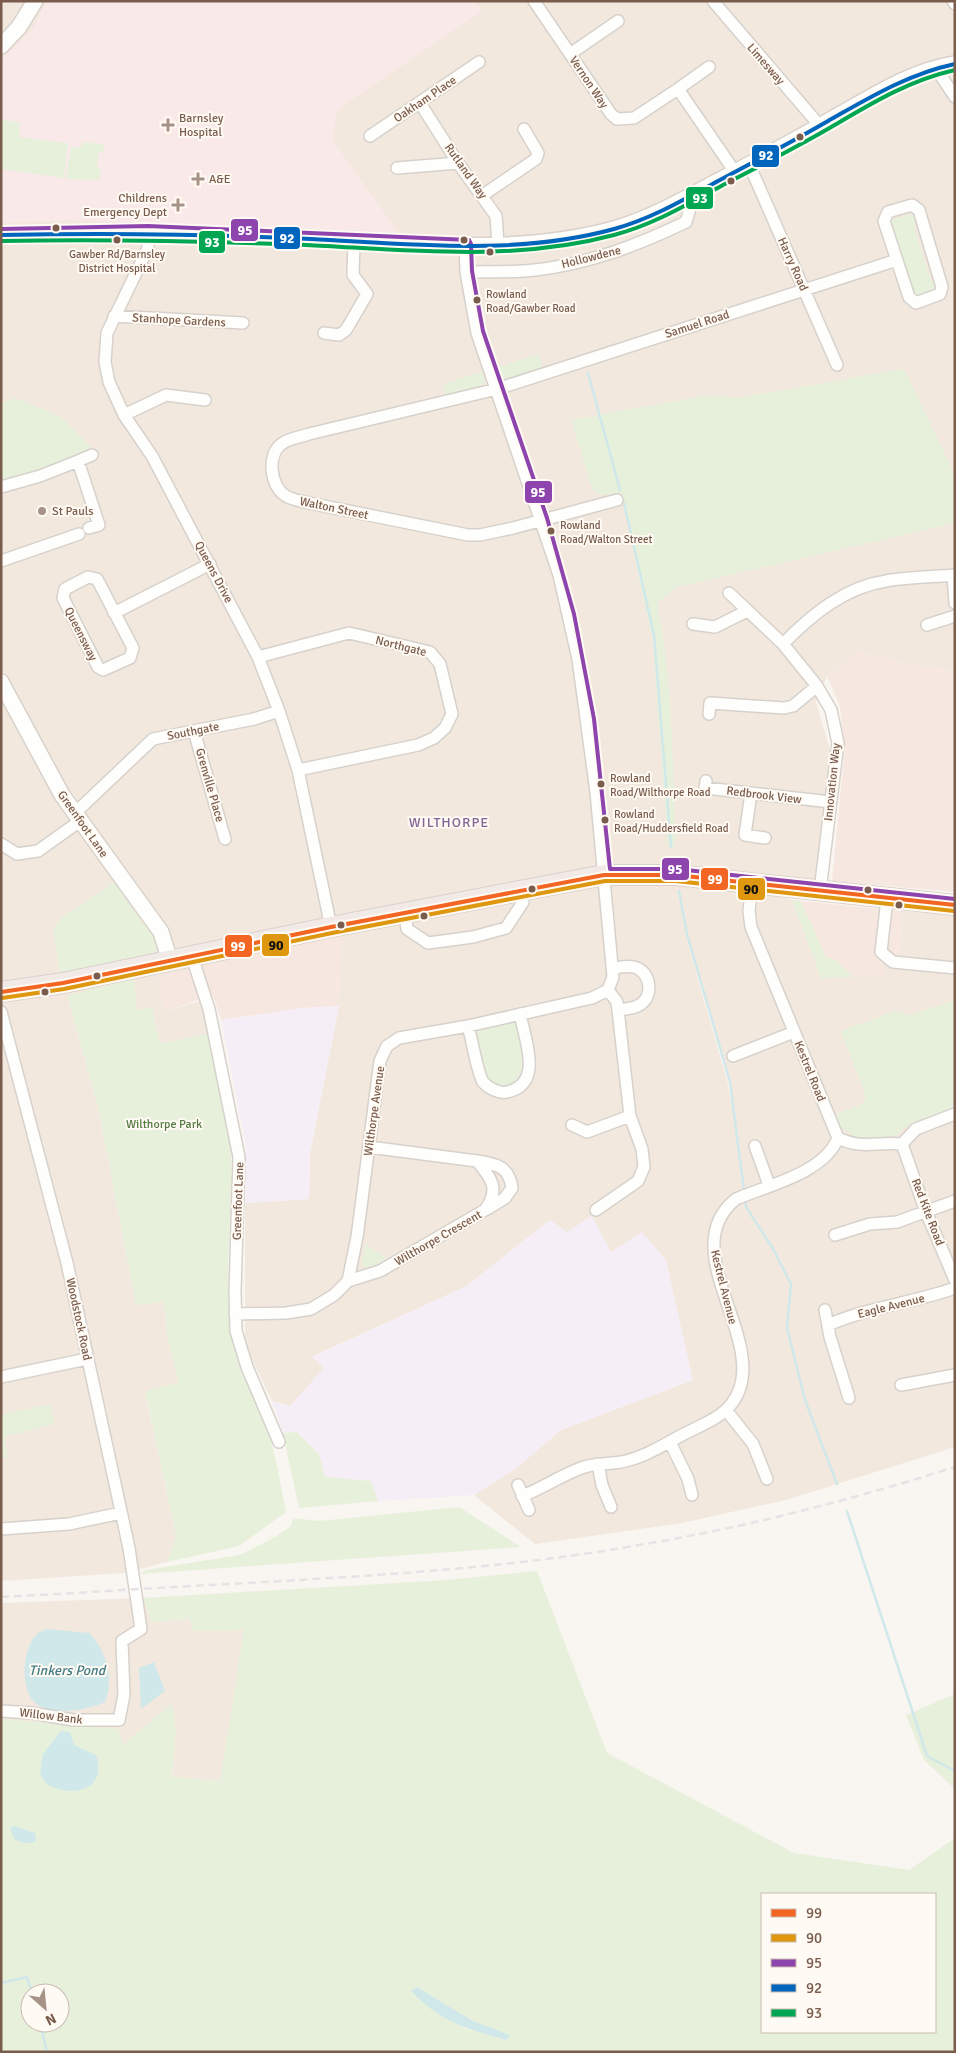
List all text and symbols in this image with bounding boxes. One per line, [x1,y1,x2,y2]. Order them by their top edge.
street label: Limesway [743,40,788,88]
street label: Vernon Way [566,53,612,112]
street label: Oakham Place [391,73,460,126]
place label: Barnsley Hospital [179,111,224,140]
marker: Barnsley Hospital [161,118,175,132]
unlabelled marker [795,132,805,142]
street label: Rutland Way [441,141,490,202]
line badge: 92 [751,144,780,168]
text: 92 [758,147,774,164]
marker: A&E [191,172,205,186]
place label: A&E [209,172,231,187]
unlabelled marker [726,176,736,186]
line badge: 93 [685,186,714,210]
text: 93 [692,190,708,207]
place label: Childrens Emergency Dept [83,191,167,220]
marker: Childrens Emergency Dept [171,198,185,212]
line badge: 95 [230,218,259,242]
text: 95 [237,222,253,239]
unlabelled marker [51,223,61,233]
line badge: 92 [273,226,301,250]
line badge: 93 [198,230,226,254]
text: 92 [279,230,295,247]
text: 93 [204,234,220,251]
marker: Gawber Rd/Barnsley District Hospital [112,235,122,245]
unlabelled marker [459,235,469,245]
street label: Harry Road [774,235,811,293]
street label: Hollowdene [560,243,622,272]
unlabelled marker [485,247,495,257]
place label: Gawber Rd/Barnsley District Hospital [69,248,166,275]
place label: Rowland Road/Gawber Road [486,288,576,315]
marker: Rowland Road/Gawber Road [472,295,482,305]
street label: Samuel Road [663,307,731,342]
street label: Stanhope Gardens [132,311,226,330]
line badge: 95 [524,480,553,504]
text: 95 [530,484,546,501]
street label: Walton Street [298,494,370,523]
place label: St Pauls [52,504,93,519]
marker: St Pauls [36,505,48,517]
place label: Rowland Road/Walton Street [560,519,652,546]
marker: Rowland Road/Walton Street [546,526,556,536]
street label: Queens Drive [191,539,236,606]
street label: Queensway [61,605,101,664]
street label: Northgate [374,633,428,660]
street label: Southgate [166,719,220,744]
street label: Innovation Way [821,742,844,822]
street label: Grenville Place [192,746,227,824]
place label: Rowland Road/Wilthorpe Road [610,772,711,799]
marker: Rowland Road/Wilthorpe Road [596,779,606,789]
street label: Redbrook View [725,783,803,808]
street label: Greenfoot Lane [54,788,111,861]
place label: Rowland Road/Huddersfield Road [614,808,729,835]
district label: WILTHORPE [409,814,489,831]
marker: Rowland Road/Huddersfield Road [600,815,610,825]
line badge: 95 [661,857,690,881]
text: 95 [667,861,683,878]
line badge: 99 [700,867,729,891]
text: 99 [707,871,723,888]
line badge: 90 [737,877,766,901]
text: 90 [743,881,759,898]
unlabelled marker [527,884,537,894]
unlabelled marker [863,885,873,895]
unlabelled marker [894,900,904,910]
unlabelled marker [419,911,429,921]
unlabelled marker [336,920,346,930]
line badge: 90 [261,933,290,957]
line badge: 99 [224,934,253,958]
text: 90 [268,937,284,954]
text: 99 [230,938,246,955]
unlabelled marker [92,971,102,981]
unlabelled marker [40,987,50,997]
street label: Kestrel Road [791,1038,829,1104]
street label: Wilthorpe Avenue [361,1065,388,1157]
park label: Wilthorpe Park [126,1117,202,1132]
street label: Greenfoot Lane [230,1162,247,1240]
street label: Red Kite Road [908,1176,947,1248]
street label: Wilthorpe Crescent [392,1207,485,1269]
street label: Kestrel Avenue [707,1248,740,1326]
street label: Woodstock Road [62,1276,95,1362]
street label: Eagle Avenue [856,1291,926,1322]
water label: Tinkers Pond [29,1662,107,1679]
street label: Willow Bank [18,1705,83,1728]
legend [761,1893,936,2033]
text: 99 [806,1904,822,1922]
text: 90 [806,1929,822,1947]
text: 95 [806,1954,822,1972]
text: 92 [806,1979,822,1997]
north arrow [20,1983,70,2033]
text: 93 [806,2004,822,2022]
text: N [42,2009,59,2029]

